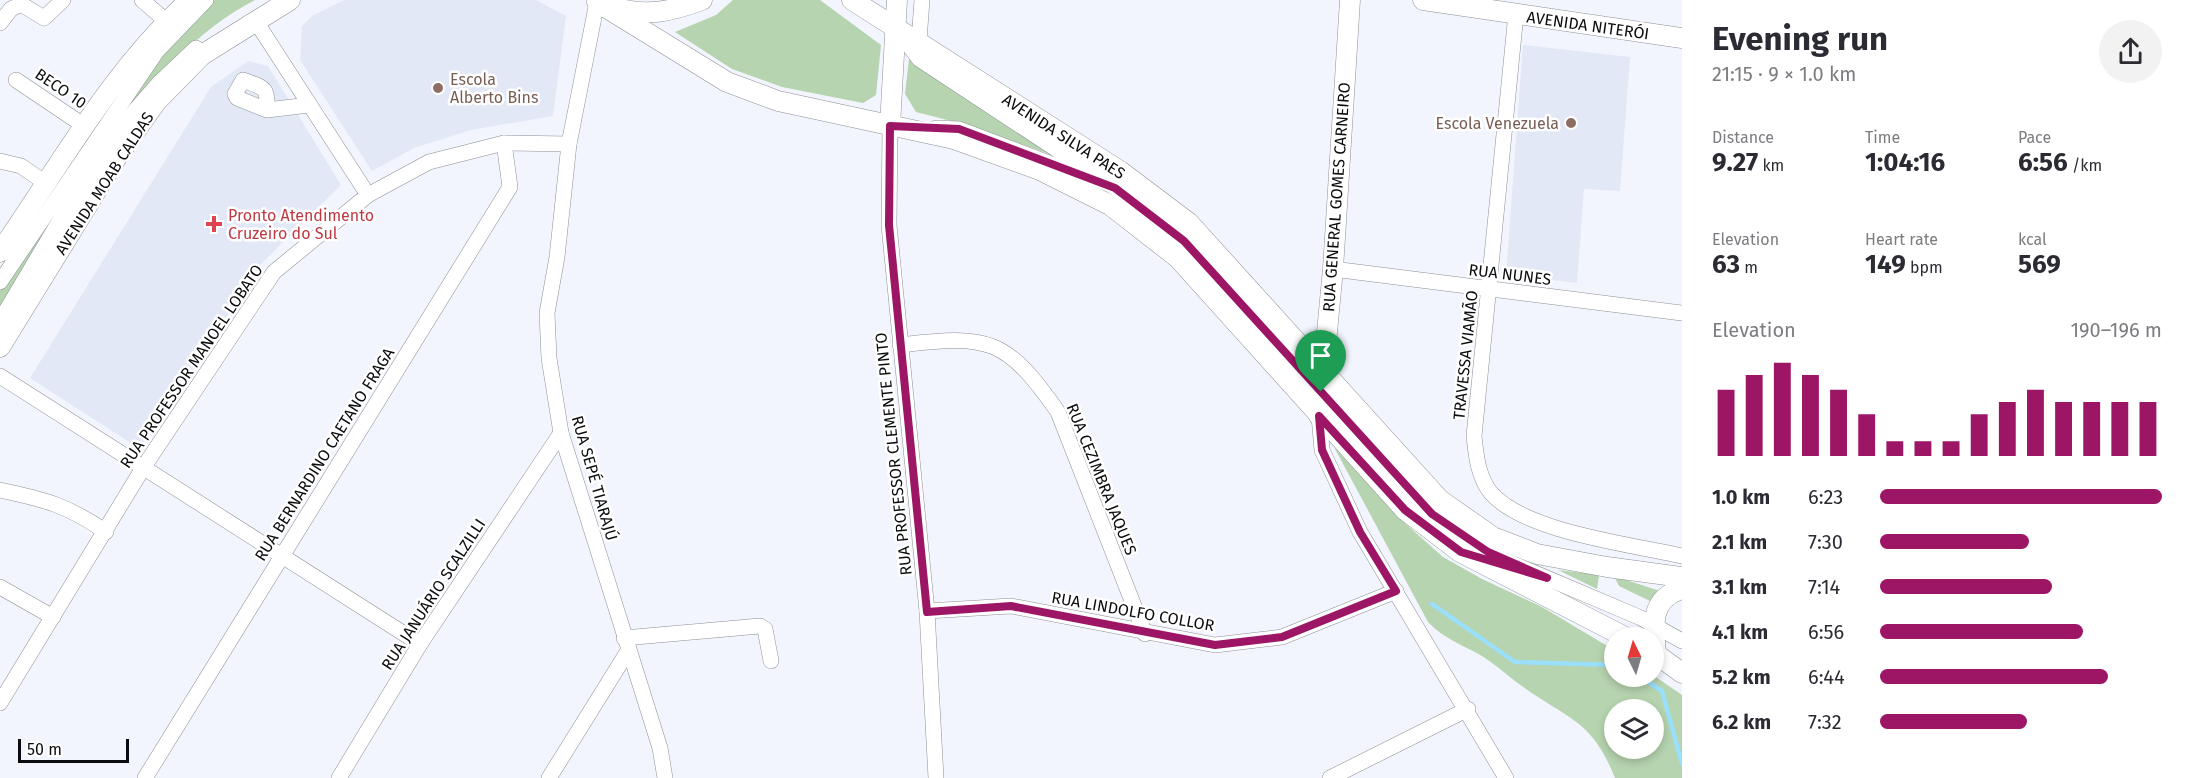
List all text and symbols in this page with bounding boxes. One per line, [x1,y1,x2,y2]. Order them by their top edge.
street label: AVENIDA NITERÓI [1525,7,1651,43]
text: Evening run [1712,19,1888,59]
button: share [2099,20,2162,83]
text: 21:15 · 9 × 1.0 km [1712,62,1856,86]
street label: BECO 10 [31,64,90,113]
place label: Escola Alberto Bins [450,70,538,107]
marker: Escola Alberto Bins [431,81,445,95]
street label: RUA GENERAL GOMES CARNEIRO [1319,82,1354,312]
street label: AVENIDA SILVA PAES [999,90,1129,183]
street label: AVENIDA MOAB CALDAS [51,108,158,258]
place label: Escola Venezuela [1435,114,1559,133]
marker: Escola Venezuela [1564,116,1578,130]
text: Distance [1712,128,1774,147]
text: Time [1865,128,1900,147]
text: Pace [2018,128,2051,147]
text: 9.27 [1712,147,1758,178]
text: 1:04:16 [1865,147,1945,178]
text: 6:56 [2018,147,2068,178]
text: km [1758,156,1784,175]
text: /km [2068,156,2102,175]
place label: Pronto Atendimento Cruzeiro do Sul [228,206,374,243]
marker: Pronto Atendimento Cruzeiro do Sul [205,215,223,233]
text: Elevation [1712,230,1779,249]
text: Heart rate [1865,230,1938,249]
text: kcal [2018,230,2047,249]
text: 63 [1712,249,1740,280]
text: 149 [1865,249,1906,280]
text: 569 [2018,249,2061,280]
text: m [1740,258,1758,277]
text: bpm [1906,258,1943,277]
street label: RUA NUNES [1468,260,1553,289]
street label: RUA PROFESSOR MANOEL LOBATO [116,261,267,472]
street label: TRAVESSA VIAMÃO [1449,289,1482,421]
text: Elevation [1712,318,1796,342]
text: 190–196 m [2070,318,2162,342]
pin [1295,330,1346,392]
street label: RUA PROFESSOR CLEMENTE PINTO [871,332,916,576]
icon: arrive [1304,339,1337,372]
street label: RUA BERNARDINO CAETANO FRAGA [251,343,399,564]
street label: RUA CEZIMBRA JAQUES [1062,401,1141,558]
street label: RUA SEPÉ TIARAJÚ [568,413,622,543]
text: 1.0 km [1712,485,1770,509]
text: 6:23 [1808,485,1843,509]
street label: RUA JANUÁRIO SCALZILLI [377,515,489,673]
text: 2.1 km [1712,530,1767,554]
text: 7:30 [1808,530,1843,554]
text: 3.1 km [1712,575,1767,599]
text: 7:14 [1808,575,1840,599]
street label: RUA LINDOLFO COLLOR [1050,588,1216,635]
text: 4.1 km [1712,620,1768,644]
text: 6:56 [1808,620,1844,644]
north arrow [1604,627,1664,687]
map controls [1604,627,1664,759]
text: 5.2 km [1712,665,1771,689]
text: 6:44 [1808,665,1845,689]
button: layers [1604,699,1664,759]
text: 6.2 km [1712,710,1771,734]
text: 7:32 [1808,710,1842,734]
scale bar [18,736,129,764]
text: 50 m [27,740,62,759]

